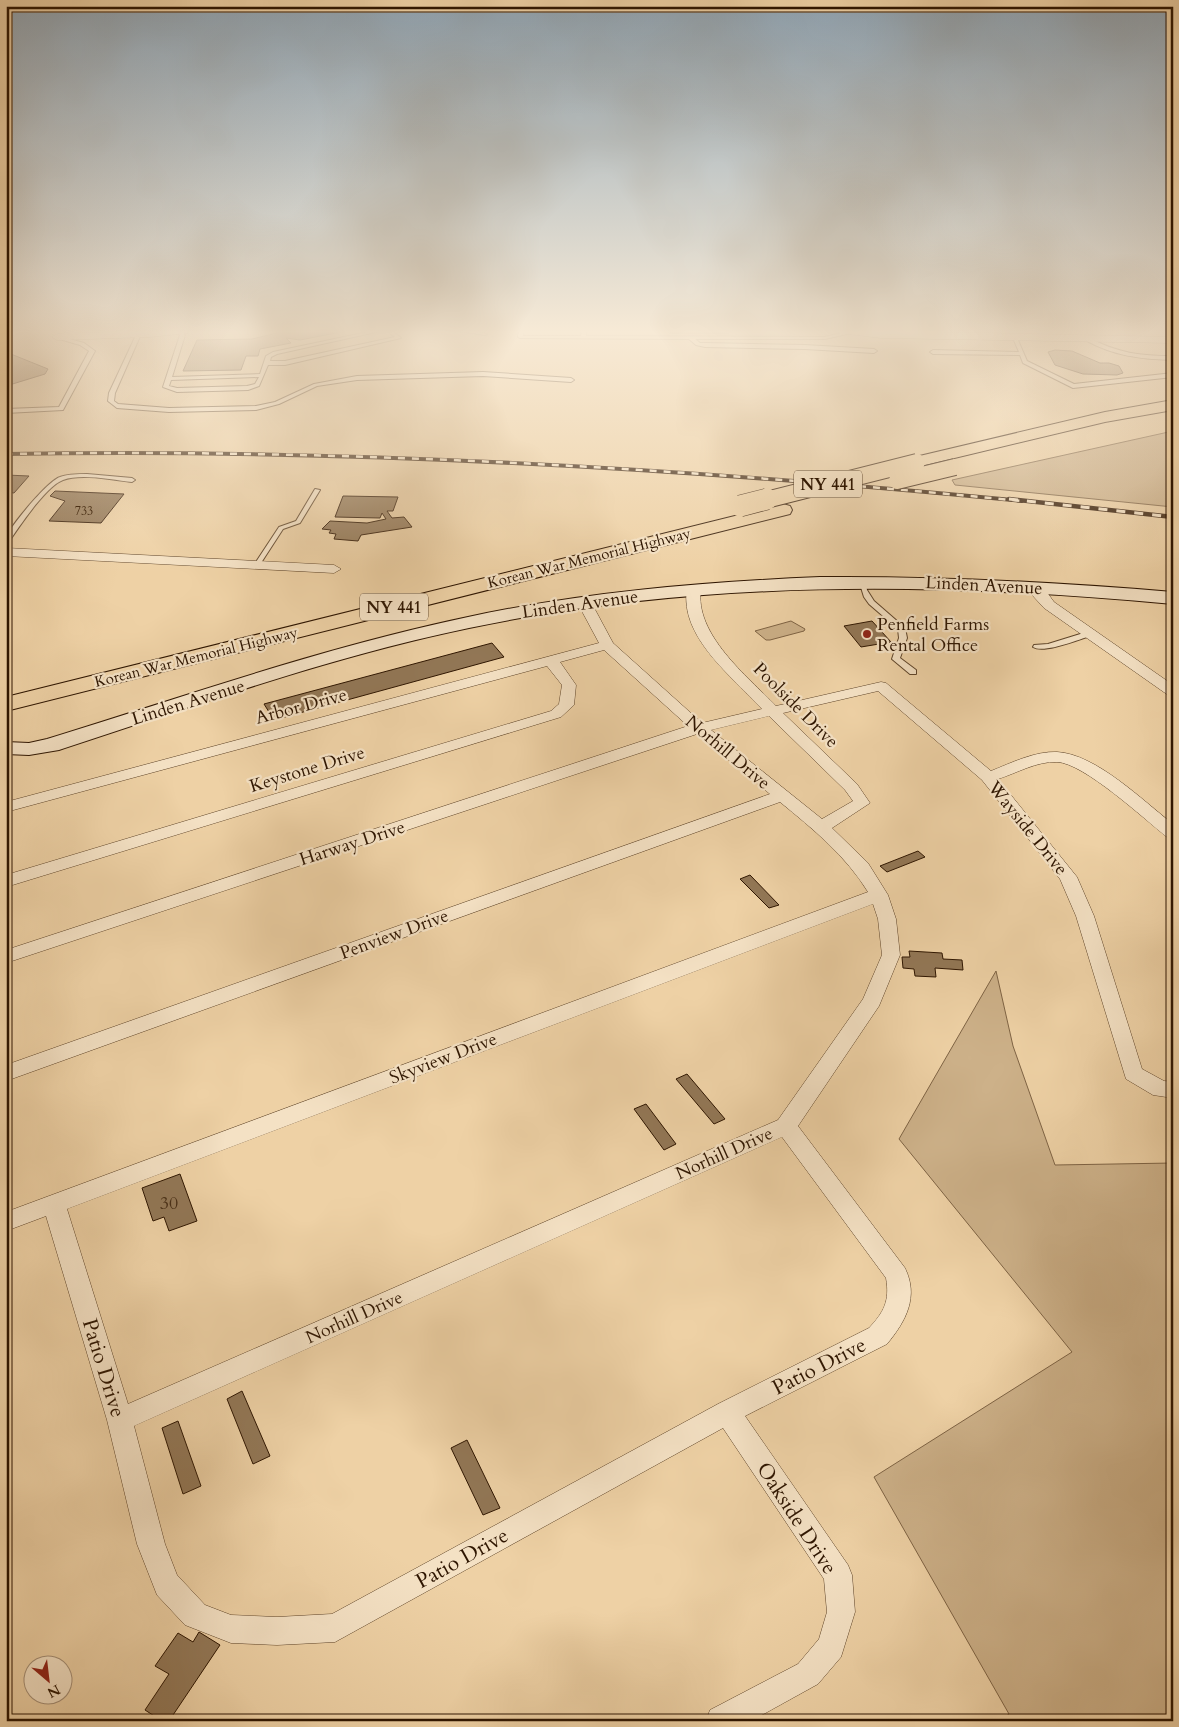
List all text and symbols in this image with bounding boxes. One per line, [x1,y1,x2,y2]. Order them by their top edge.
road number: NY 441 [794,470,862,498]
house number: 733 [75,503,93,519]
street label: Korean War Memorial Highway [485,523,693,593]
street label: Linden Avenue [925,570,1043,601]
street label: Linden Avenue [520,584,640,625]
road number: NY 441 [360,594,428,620]
place label: Penfield Farms Rental Office [877,612,989,658]
street label: Korean War Memorial Highway [92,622,300,692]
marker: Penfield Farms Rental Office [861,628,873,640]
street label: Poolside Drive [747,657,844,754]
street label: Linden Avenue [128,673,248,732]
street label: Arbor Drive [253,682,350,731]
street label: Norhill Drive [680,709,776,795]
street label: Keystone Drive [246,740,368,799]
street label: Wayside Drive [981,775,1073,881]
street label: Harway Drive [296,815,408,872]
street label: Penview Drive [336,903,452,966]
street label: Skyview Drive [386,1026,501,1090]
street label: Norhill Drive [672,1121,777,1186]
house number: 30 [160,1191,178,1216]
street label: Norhill Drive [302,1285,407,1350]
street label: Patio Drive [75,1315,132,1421]
street label: Patio Drive [767,1330,871,1402]
street label: Oakside Drive [749,1456,844,1580]
street label: Patio Drive [411,1521,514,1596]
north arrow [22,1654,72,1704]
text: N [44,1680,64,1702]

